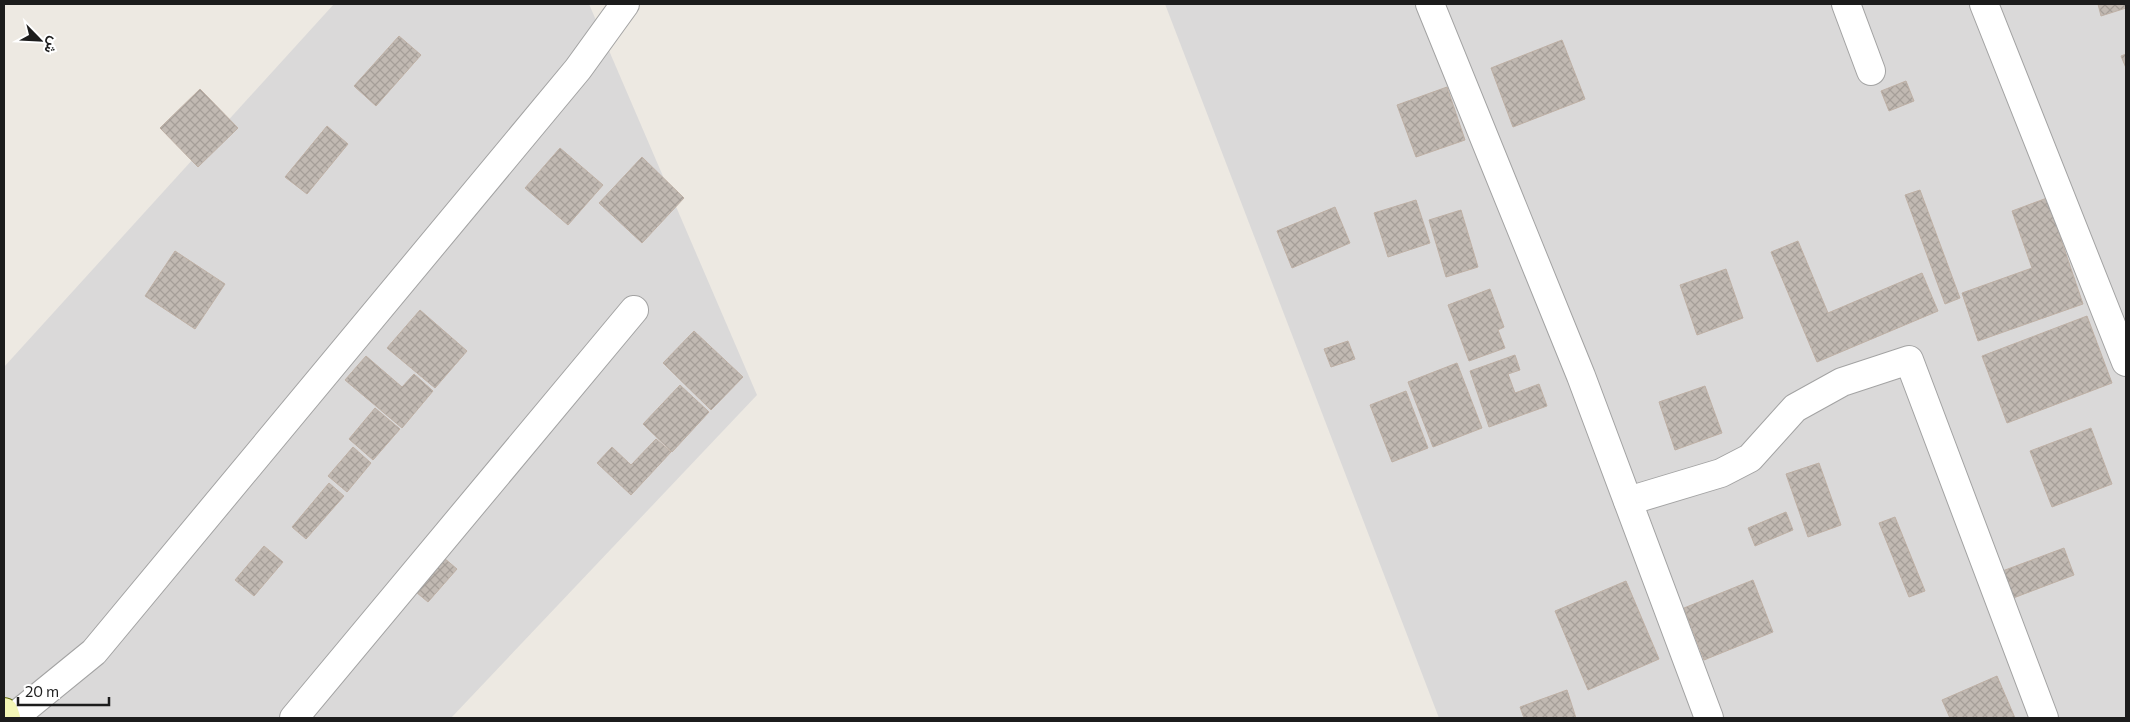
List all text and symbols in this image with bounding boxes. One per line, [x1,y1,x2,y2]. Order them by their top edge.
north arrow [15,15,65,65]
text: ش [40,34,64,57]
scale bar [18,674,109,706]
text: 20 m [25,682,59,700]

